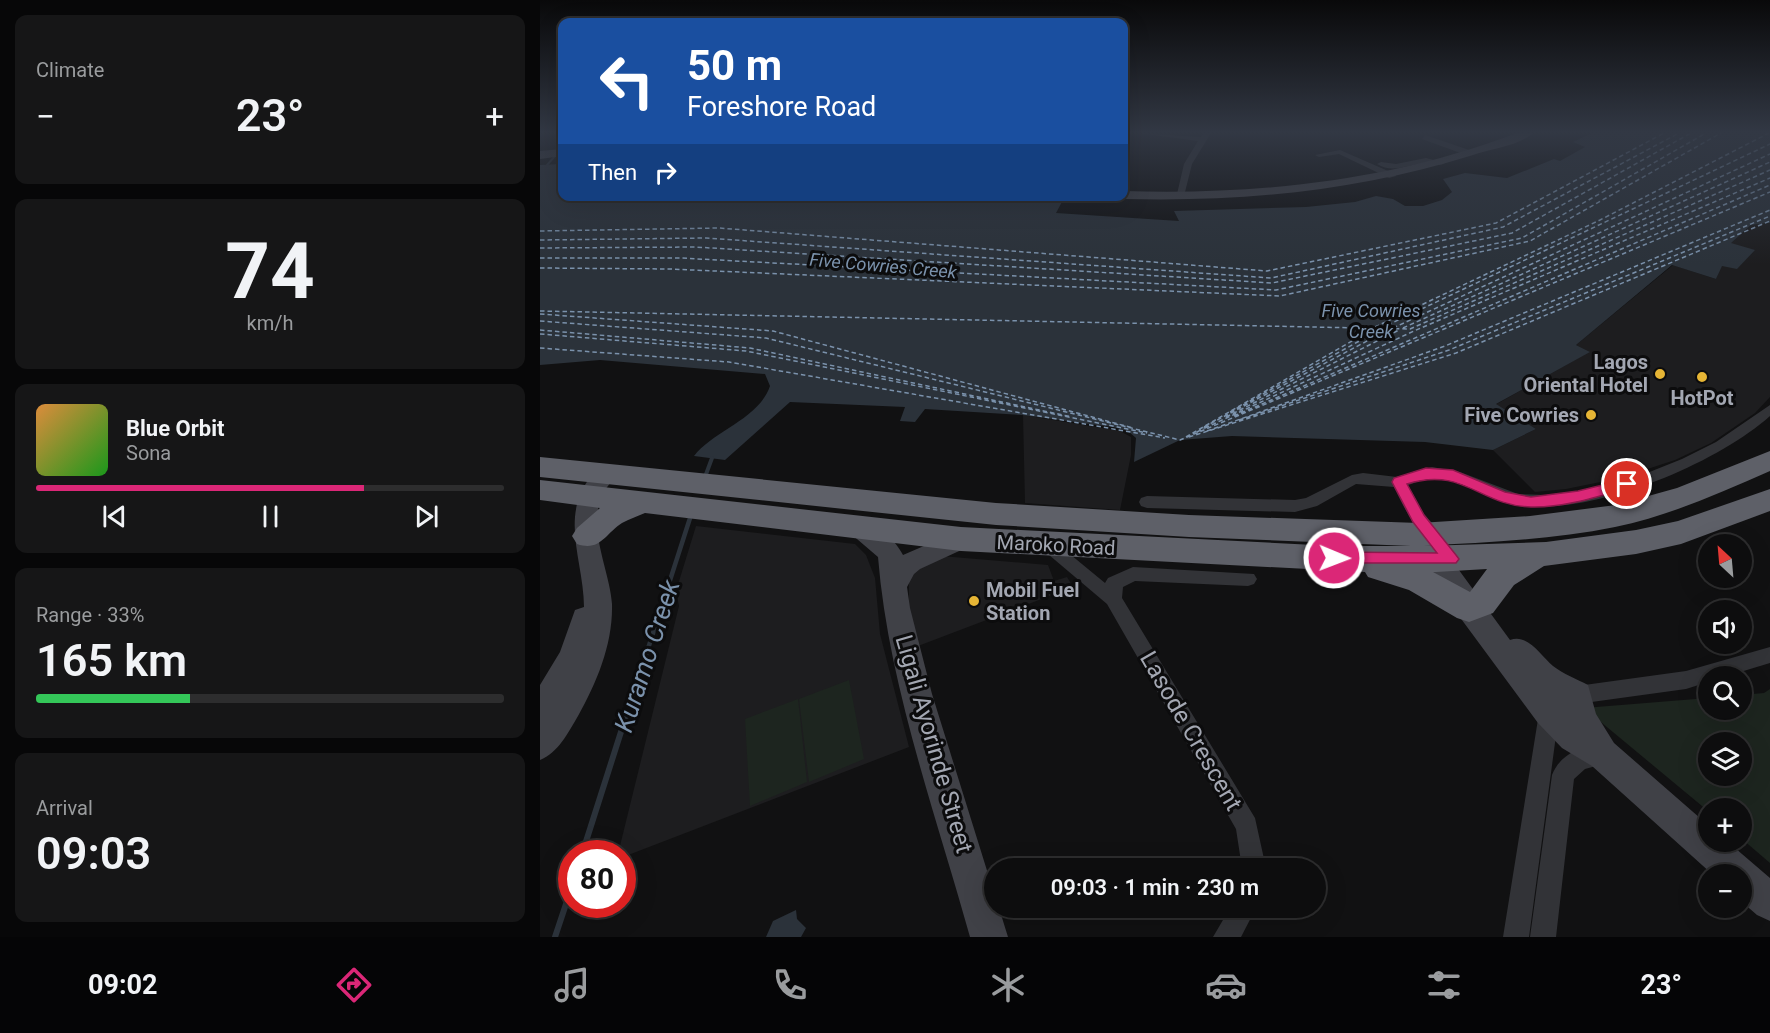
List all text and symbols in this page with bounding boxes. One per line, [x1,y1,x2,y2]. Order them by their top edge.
text: 50 m [687,41,782,90]
icon: left [588,42,666,120]
text: Climate [36,58,104,82]
text: 23° [236,89,304,142]
text: Foreshore Road [687,91,876,123]
text: − [36,97,55,136]
text: + [485,97,504,136]
icon: right [649,156,682,189]
text: Then [588,160,637,185]
text: 74 [225,226,315,317]
water label: Five Cowries Creek [809,249,959,282]
water label: Five Cowries Creek [1322,300,1420,342]
text: km/h [247,311,293,335]
place label: Lagos Oriental Hotel [1524,350,1648,397]
marker: Lagos Oriental Hotel [1653,367,1667,381]
marker: HotPot [1695,370,1709,384]
place label: HotPot [1671,386,1734,410]
place label: Five Cowries [1464,403,1579,427]
marker: Five Cowries [1584,408,1598,422]
text: Blue Orbit [126,416,224,441]
text: Sona [126,441,171,465]
pin [1601,458,1652,509]
icon: arrive [1610,467,1643,500]
icon: previous [98,500,131,533]
icon: pause [254,500,287,533]
icon: next [410,500,443,533]
position arrow [1302,526,1366,590]
street label: Maroko Road [996,530,1116,560]
north arrow [1698,534,1752,588]
map controls [1698,534,1752,918]
water label: Kuramo Creek [608,575,686,736]
place label: Mobil Fuel Station [986,578,1080,625]
marker: Mobil Fuel Station [967,594,981,608]
button: sound [1698,600,1752,654]
text: Range · 33% [36,603,144,627]
street label: Ligali Ayorinde Street [889,632,979,856]
text: 165 km [36,634,187,687]
street label: Lasode Crescent [1134,646,1248,816]
button: search [1698,666,1752,720]
button: layers [1698,732,1752,786]
text: Arrival [36,796,93,820]
button: + [1698,798,1752,852]
text: 09:03 [36,827,151,880]
speed limit sign: 80 [558,840,636,918]
button: − [1698,864,1752,918]
text: 09:03 · 1 min · 230 m [1051,875,1259,900]
icon: directions [333,964,375,1006]
icon: music [551,964,593,1006]
icon: phone [769,964,811,1006]
icon: climate [987,964,1029,1006]
icon: car [1205,964,1247,1006]
icon: filters [1423,964,1465,1006]
text: 09:02 [88,969,158,1001]
text: 23° [1641,969,1682,1001]

